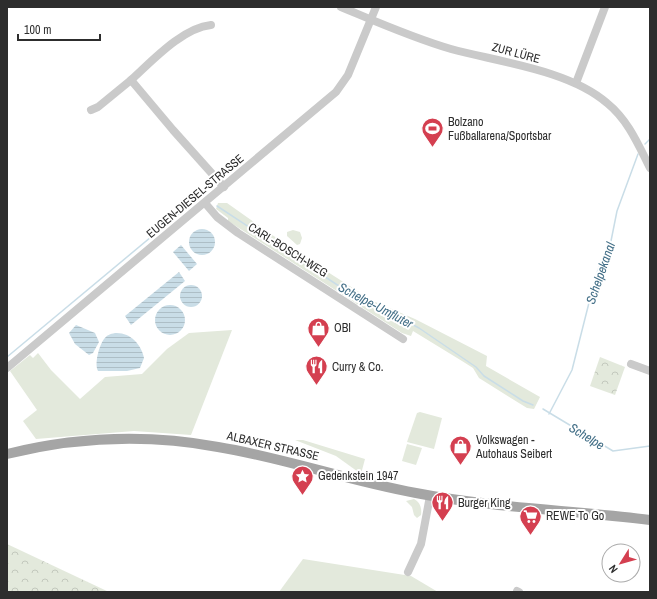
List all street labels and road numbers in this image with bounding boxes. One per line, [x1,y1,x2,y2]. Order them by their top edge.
street label: ZUR LÜRE [490,38,542,67]
street label: EUGEN-DIESEL-STRASSE [143,151,247,241]
street label: CARL-BOSCH-WEG [245,219,331,281]
street label: ALBAXER STRASSE [224,427,321,464]

